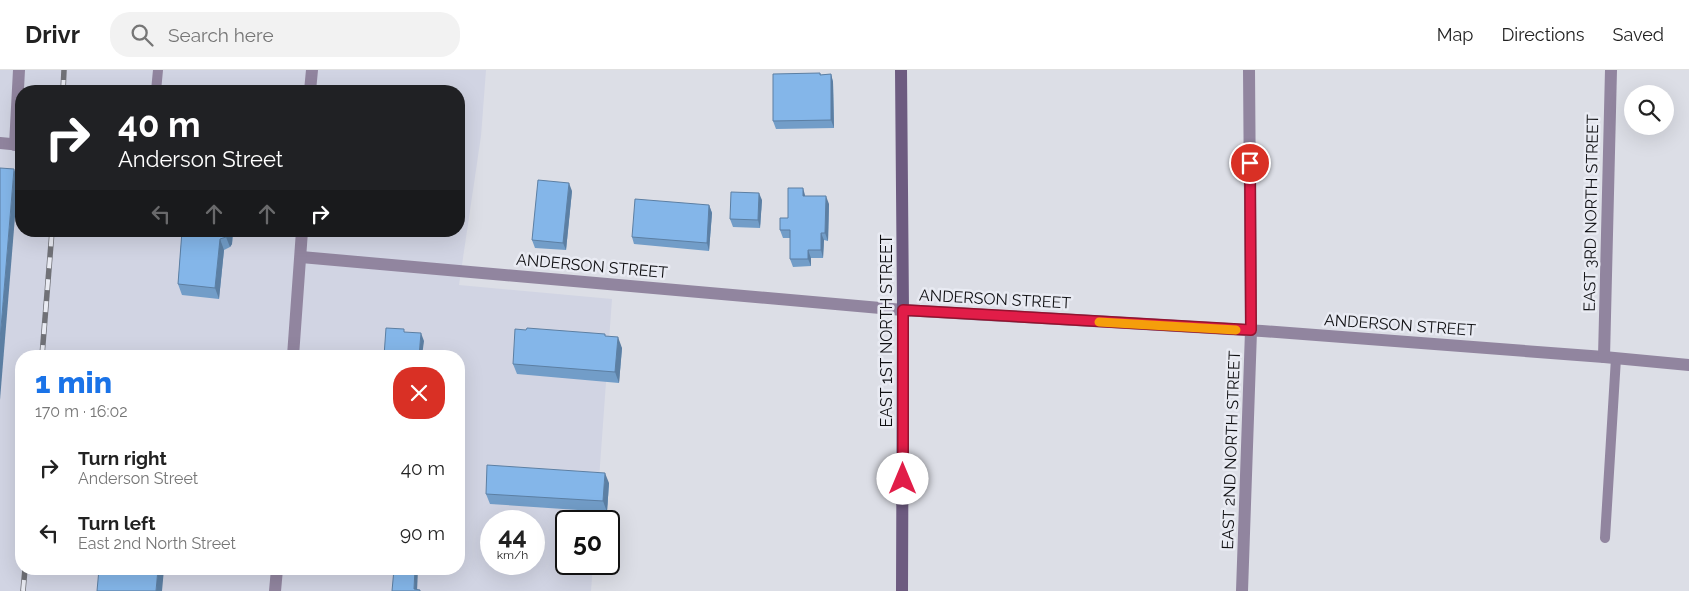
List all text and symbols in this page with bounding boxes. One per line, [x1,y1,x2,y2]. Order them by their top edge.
search box [110,12,460,57]
text: Drivr [25,20,80,49]
icon: search [128,21,156,49]
text: Search here [168,24,274,46]
text: Map [1437,24,1473,45]
text: Directions [1501,24,1585,45]
text: Saved [1613,24,1664,45]
map controls [1624,85,1674,135]
button: search [1624,85,1674,135]
text: 40 m [118,104,200,145]
icon: right [35,105,100,170]
street label: EAST 3RD NORTH STREET [1580,114,1602,312]
pin [1229,142,1271,184]
text: Anderson Street [118,146,283,172]
icon: arrive [1236,149,1264,177]
icon: left [147,200,175,228]
icon: ahead [200,200,228,228]
icon: ahead [253,200,281,228]
icon: right [306,200,334,228]
street label: EAST 1ST NORTH STREET [877,234,896,427]
street label: ANDERSON STREET [515,250,669,282]
street label: ANDERSON STREET [919,286,1072,312]
street label: ANDERSON STREET [1323,310,1477,340]
street label: EAST 2ND NORTH STREET [1218,350,1244,550]
text: 1 min [35,365,112,400]
button: close [393,367,445,419]
text: 170 m · 16:02 [35,402,128,421]
text: Turn right [78,447,167,469]
position arrow [876,452,928,504]
icon: right [35,454,63,482]
text: 40 m [401,457,445,479]
text: Anderson Street [78,469,198,488]
speed limit sign: 50 [555,510,620,575]
text: Turn left [78,512,155,534]
icon: left [35,519,63,547]
text: 44 [498,521,527,551]
text: 90 m [400,522,445,544]
text: East 2nd North Street [78,534,236,553]
text: km/h [497,548,528,562]

